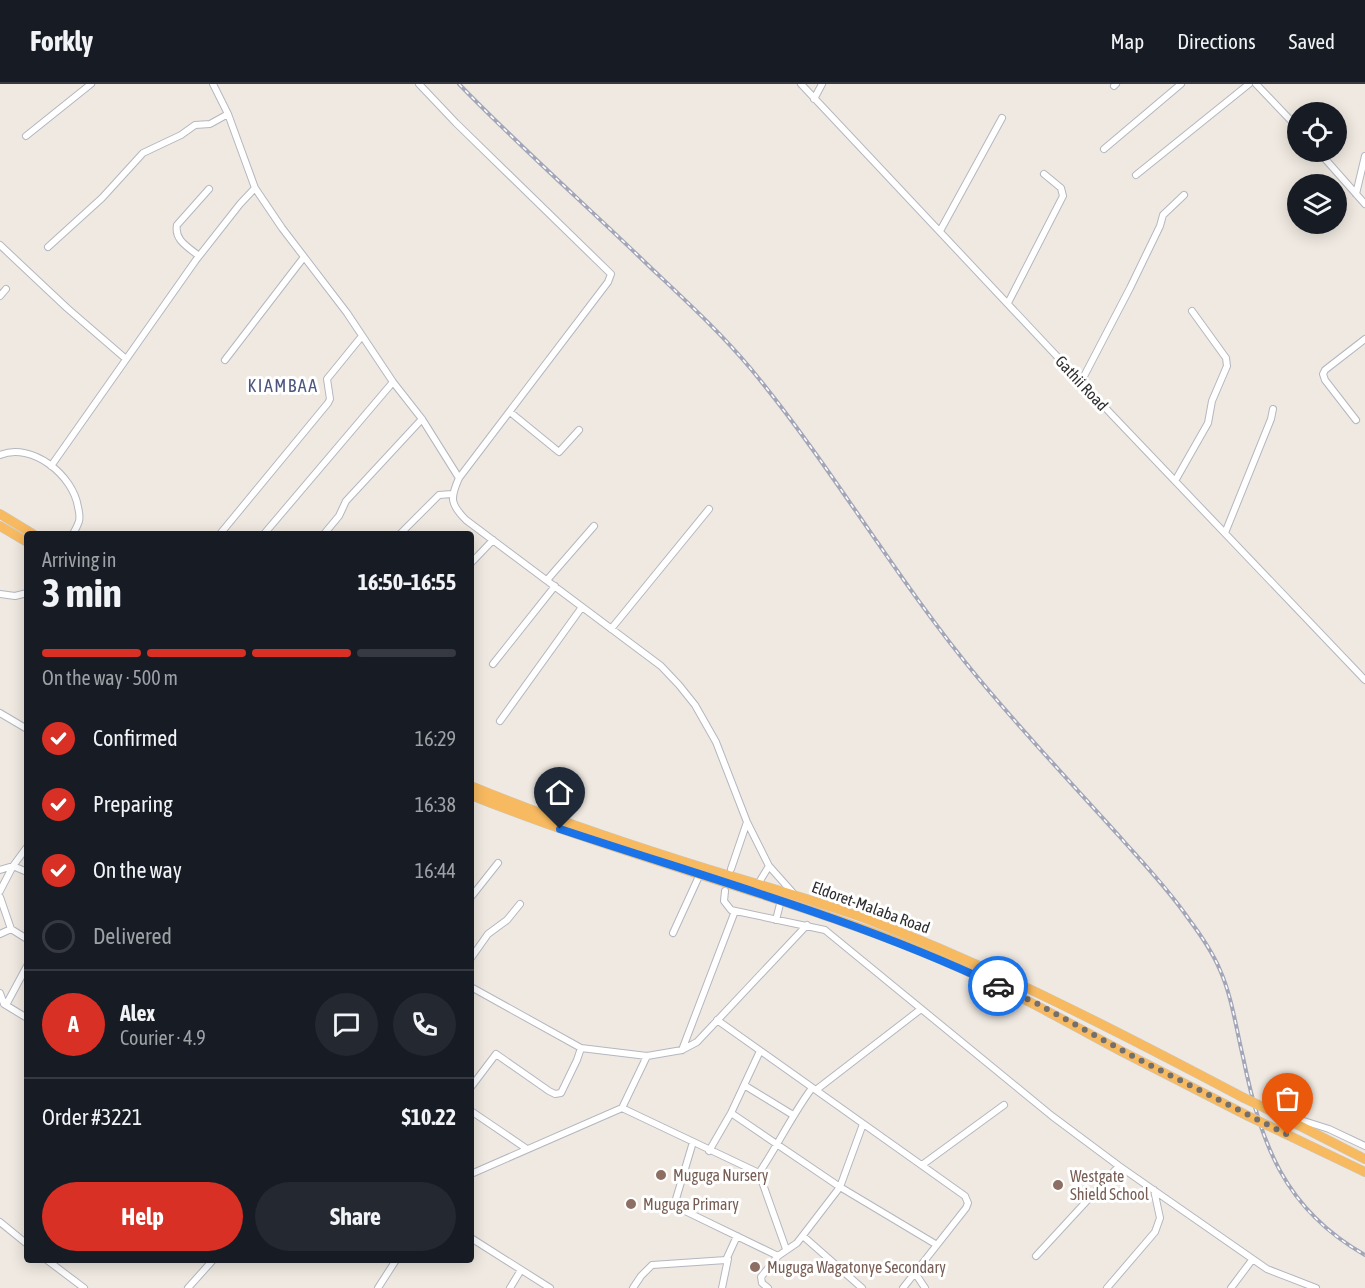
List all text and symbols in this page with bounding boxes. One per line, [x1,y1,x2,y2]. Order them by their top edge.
text: Forkly [30,25,93,57]
text: Map [1110,29,1144,53]
text: Directions [1177,29,1256,53]
text: Saved [1289,29,1335,53]
map controls [1287,102,1347,234]
button: locate [1287,102,1347,162]
button: layers [1287,174,1347,234]
street label: Gathii Road [1052,352,1112,414]
district label: KIAMBAA [248,375,318,396]
text: Arriving in [42,548,116,571]
text: 16:50–16:55 [358,569,456,595]
text: 3 min [42,571,122,615]
text: On the way · 500 m [42,666,178,689]
icon: check [42,722,75,755]
text: Confirmed [93,725,178,751]
text: 16:29 [415,727,456,750]
pin [534,767,585,829]
icon: home [543,776,576,809]
icon: check [42,788,75,821]
text: Preparing [93,791,173,817]
text: 16:38 [415,793,456,816]
icon: check [42,854,75,887]
text: On the way [93,857,182,883]
text: 16:44 [415,859,456,882]
street label: Eldoret-Malaba Road [810,877,932,937]
text: Delivered [93,923,172,949]
courier [968,956,1028,1016]
icon: car [982,970,1015,1003]
button: chat [315,993,378,1056]
button: phone [393,993,456,1056]
text: Alex [120,1000,155,1026]
text: A [68,1011,79,1037]
text: Courier · 4.9 [120,1026,206,1049]
pin [1262,1073,1313,1135]
icon: bag [1271,1082,1304,1115]
text: Order #3221 [42,1104,142,1130]
text: $10.22 [401,1104,456,1130]
place label: Muguga Nursery [673,1166,769,1185]
place label: Westgate Shield School [1070,1167,1150,1203]
marker: Muguga Nursery [654,1168,668,1182]
marker: Westgate Shield School [1051,1178,1065,1192]
button: Help [42,1182,243,1251]
button: Share [255,1182,456,1251]
place label: Muguga Primary [643,1195,739,1214]
marker: Muguga Primary [624,1197,638,1211]
place label: Muguga Wagatonye Secondary [767,1258,946,1277]
marker: Muguga Wagatonye Secondary [748,1260,762,1274]

